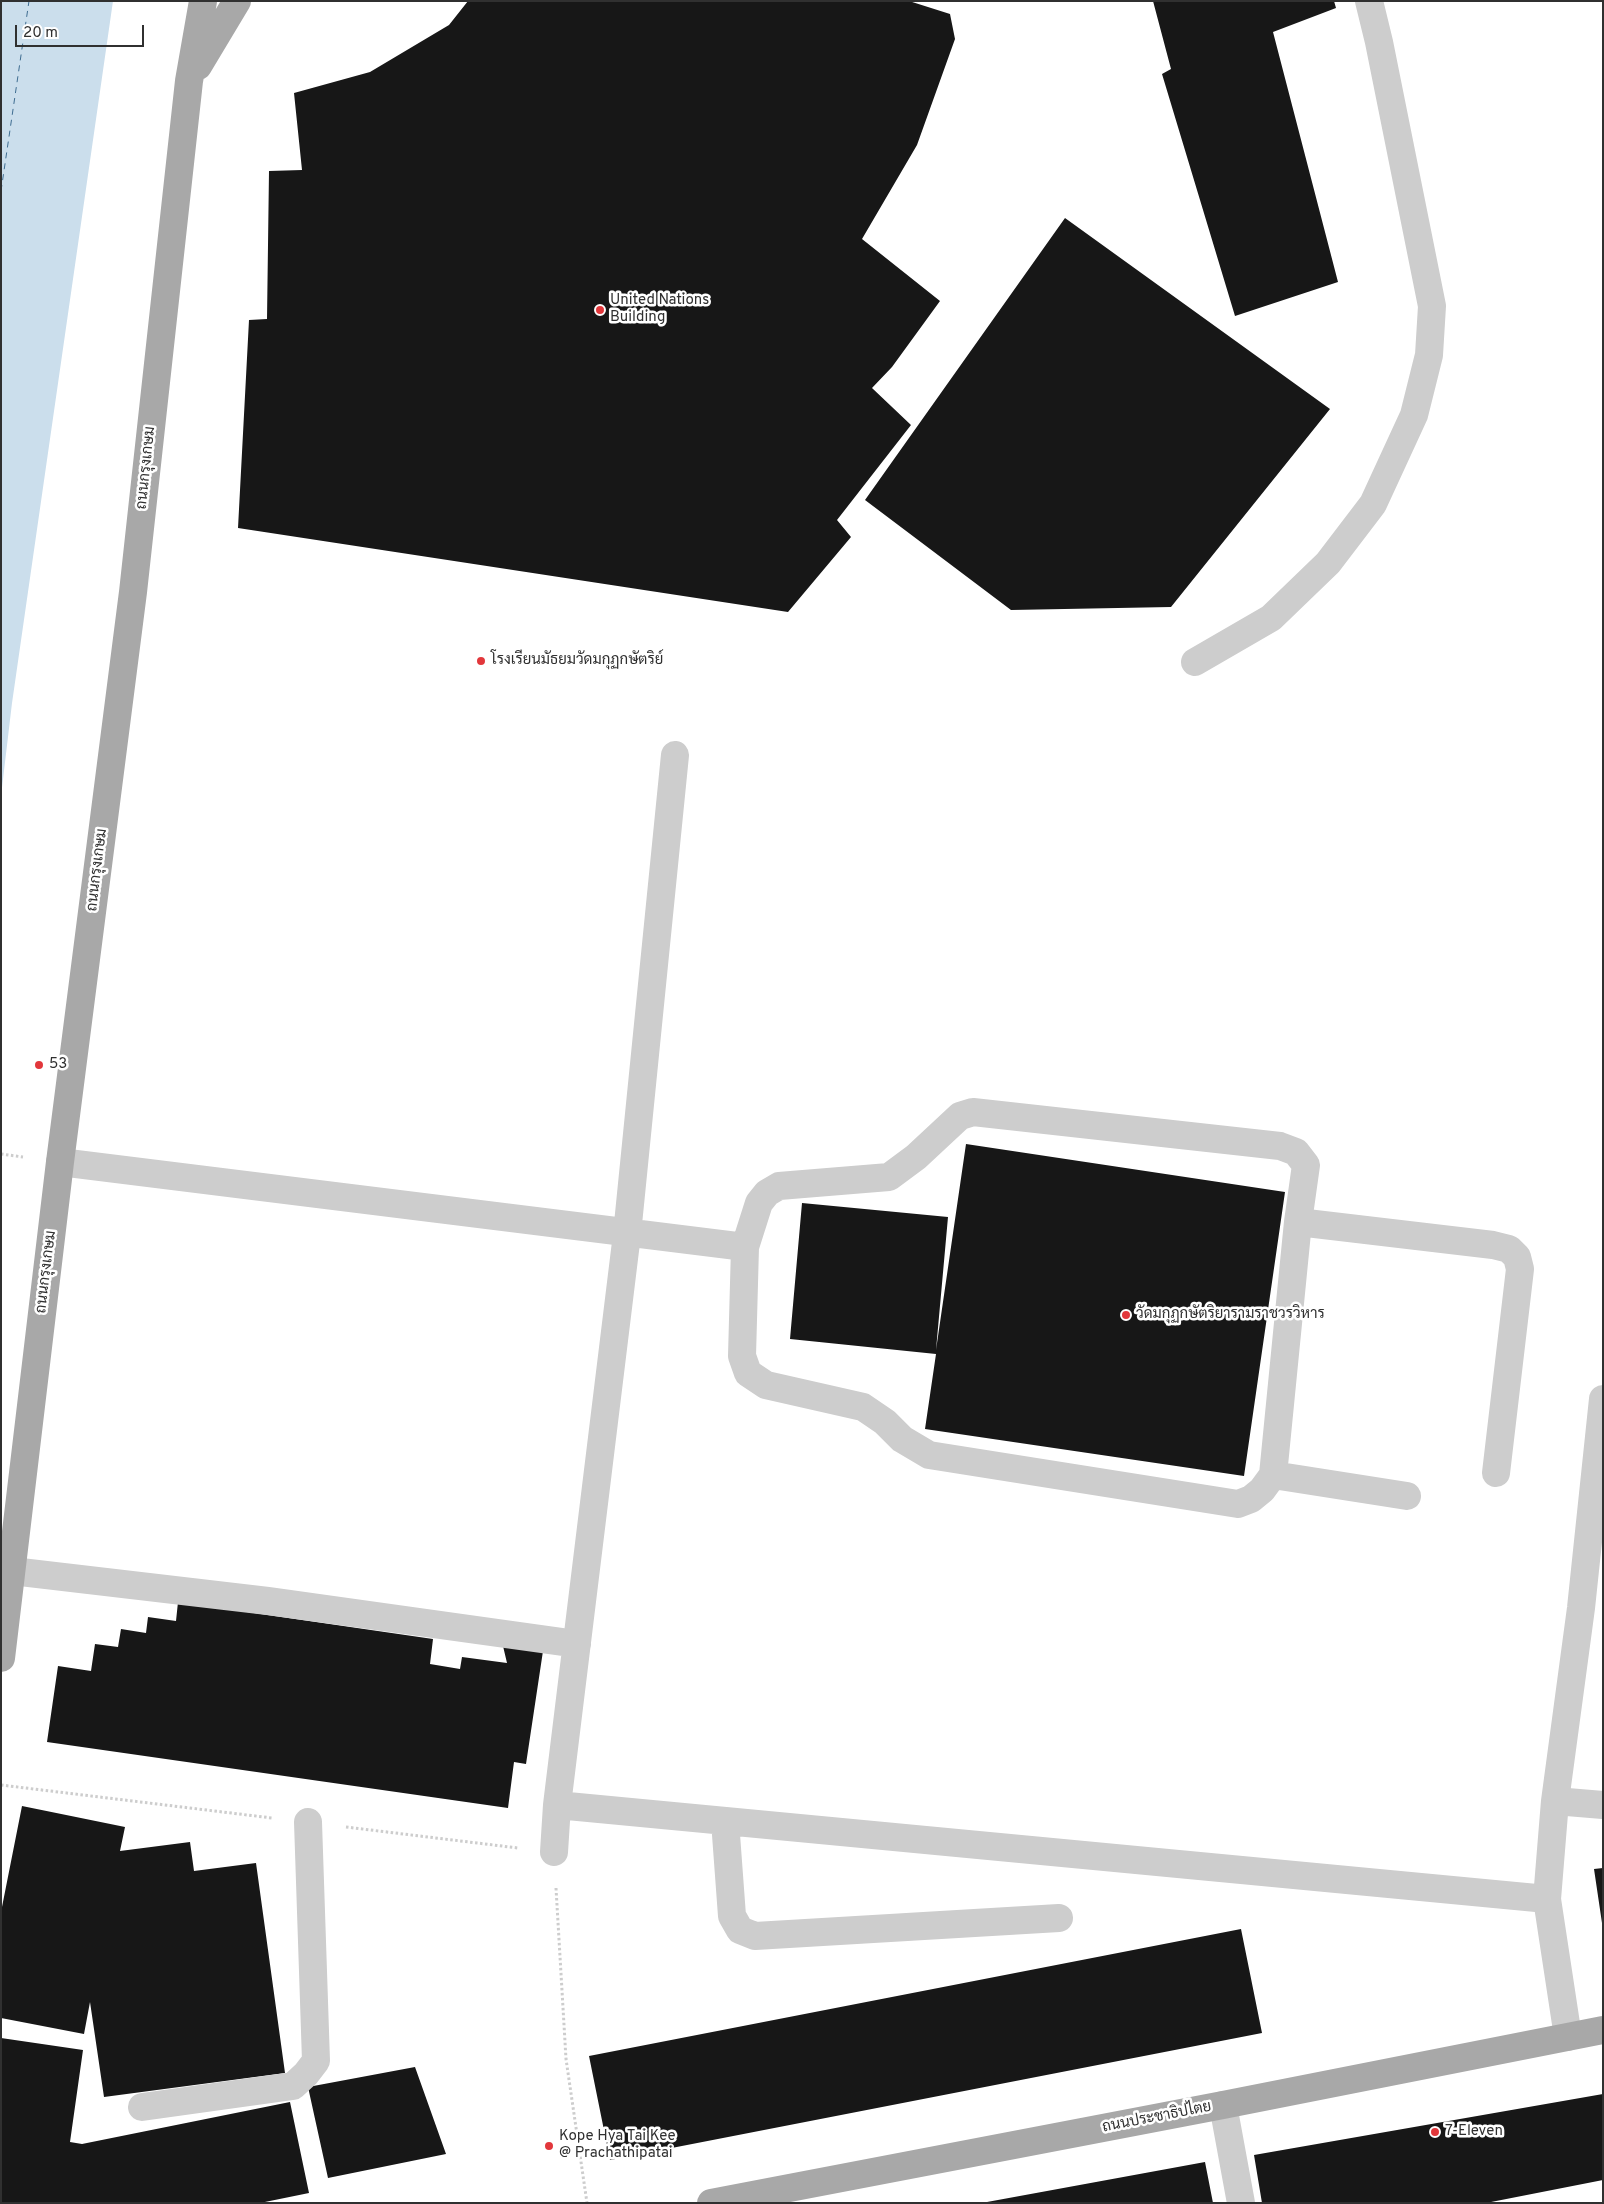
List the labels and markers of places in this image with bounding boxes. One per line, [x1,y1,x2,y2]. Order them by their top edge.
place label: United Nations Building [610,292,709,327]
marker: United Nations Building [594,304,606,316]
place label: โรงเรียนมัธยมวัดมกุฏกษัตริย์ [491,652,663,670]
marker: โรงเรียนมัธยมวัดมกุฏกษัตริย์ [475,655,487,667]
place label: 53 [49,1056,67,1074]
marker: 53 [33,1059,45,1071]
place label: วัดมกุฏกษัตริยารามราชวรวิหาร [1136,1306,1325,1324]
marker: วัดมกุฏกษัตริยารามราชวรวิหาร [1120,1309,1132,1321]
place label: 7-Eleven [1445,2123,1503,2141]
marker: 7-Eleven [1429,2126,1441,2138]
place label: Kope Hya Tai Kee @ Prachathipatai [559,2128,676,2163]
marker: Kope Hya Tai Kee @ Prachathipatai [543,2140,555,2152]

